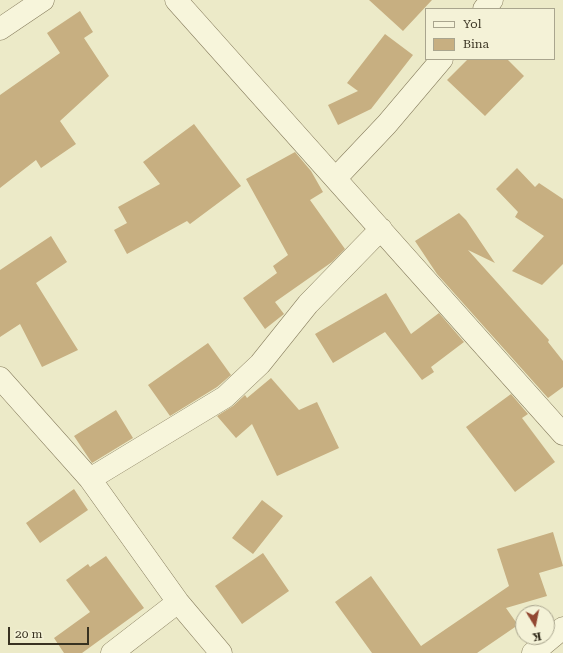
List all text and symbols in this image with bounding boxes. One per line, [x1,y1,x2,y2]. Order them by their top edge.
legend [425,8,555,60]
text: Yol [463,17,481,31]
text: Bina [463,37,489,51]
north arrow [515,605,555,645]
scale bar [10,619,91,645]
text: 20 m [15,627,42,641]
text: K [532,629,542,643]

